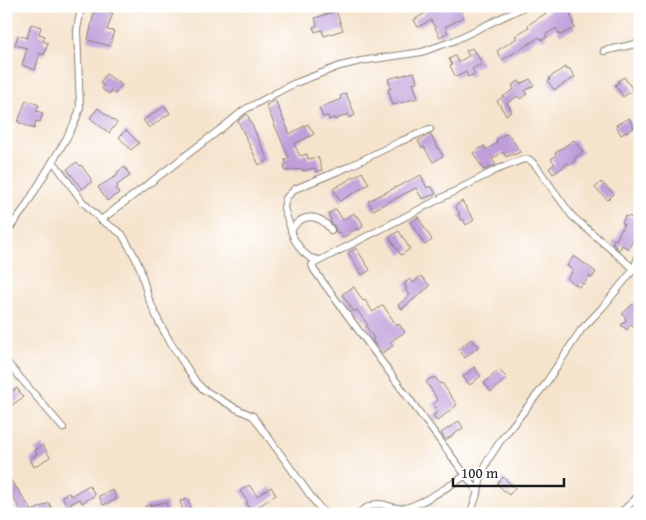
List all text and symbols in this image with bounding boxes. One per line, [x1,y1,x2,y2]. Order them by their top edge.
scale bar [453,455,565,487]
text: 100 m [461,462,499,483]

